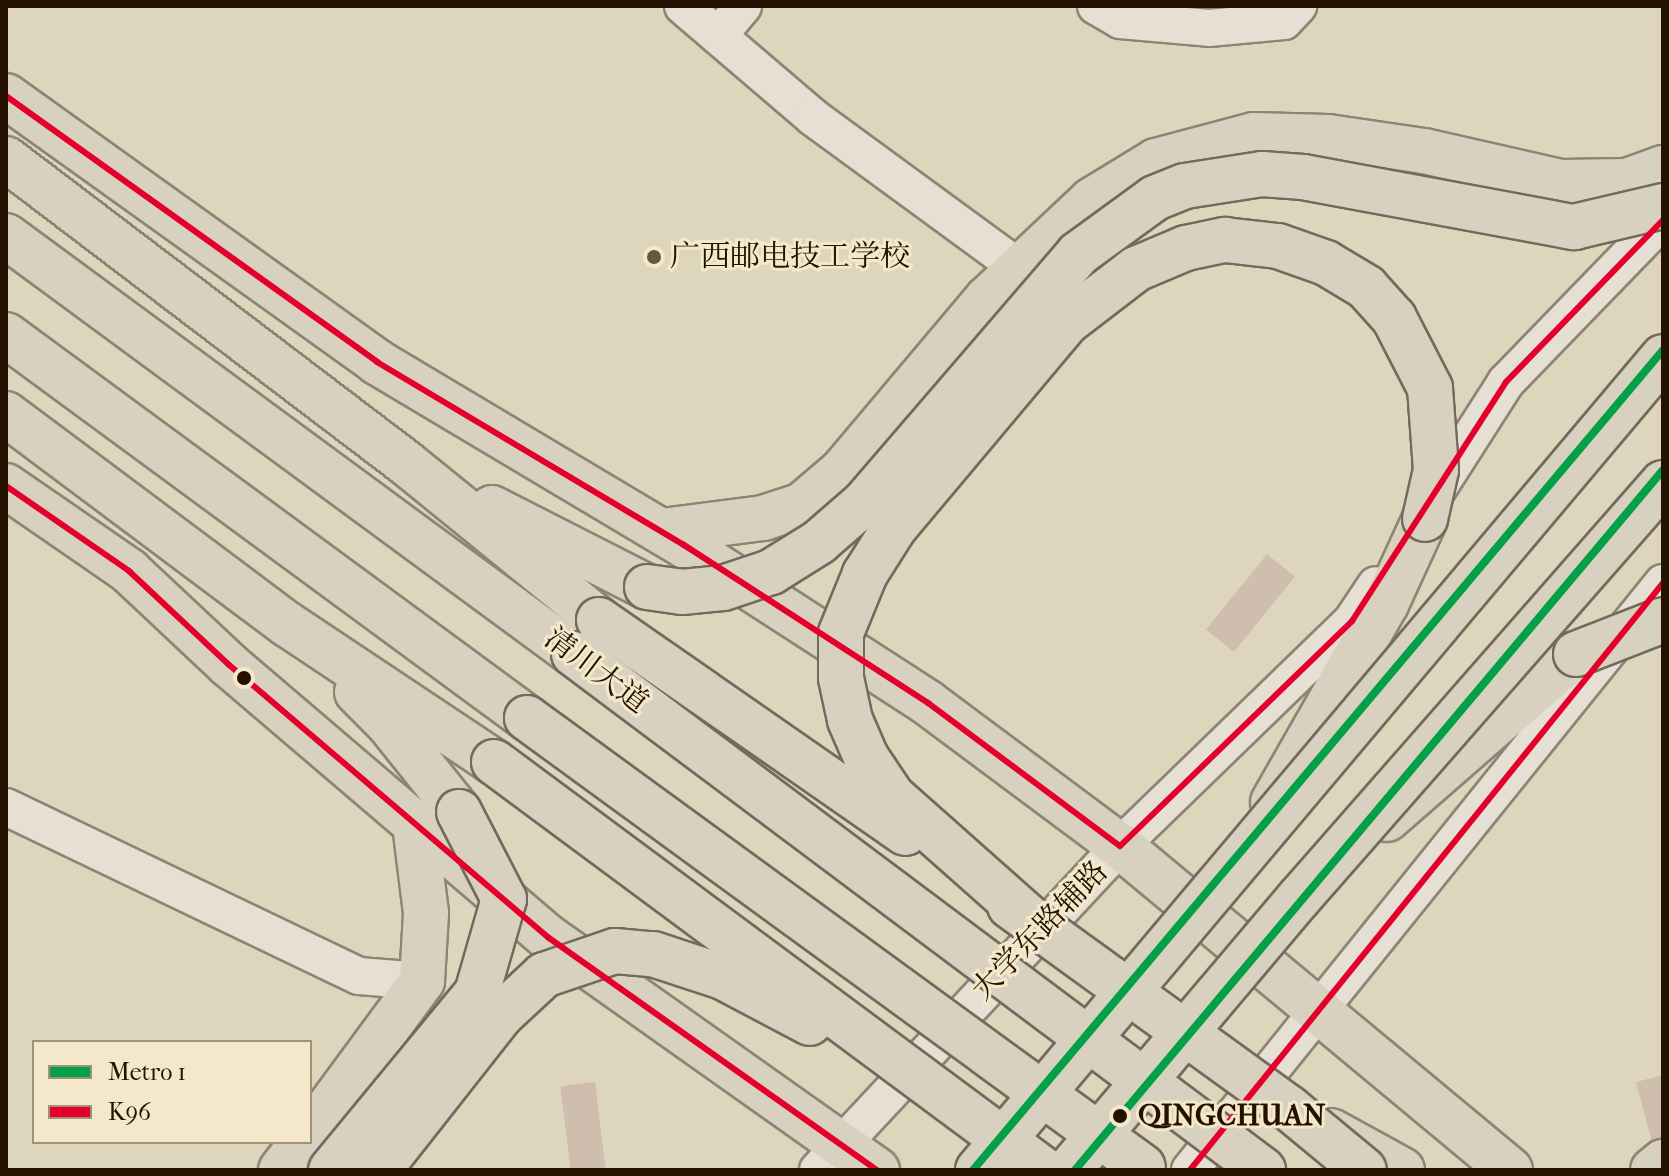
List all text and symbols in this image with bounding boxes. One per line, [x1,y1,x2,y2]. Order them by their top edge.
place label: 广西邮电技工学校 [670,239,910,275]
marker: 广西邮电技工学校 [645,248,663,266]
street label: 清川大道 [537,621,655,721]
unlabelled marker [236,670,252,686]
street label: 大学东路辅路 [965,854,1115,1008]
legend [32,1040,312,1144]
text: Metro 1 [108,1058,186,1086]
text: K96 [108,1098,151,1126]
place label: QINGCHUAN [1138,1098,1326,1134]
marker: QINGCHUAN [1109,1105,1131,1127]

